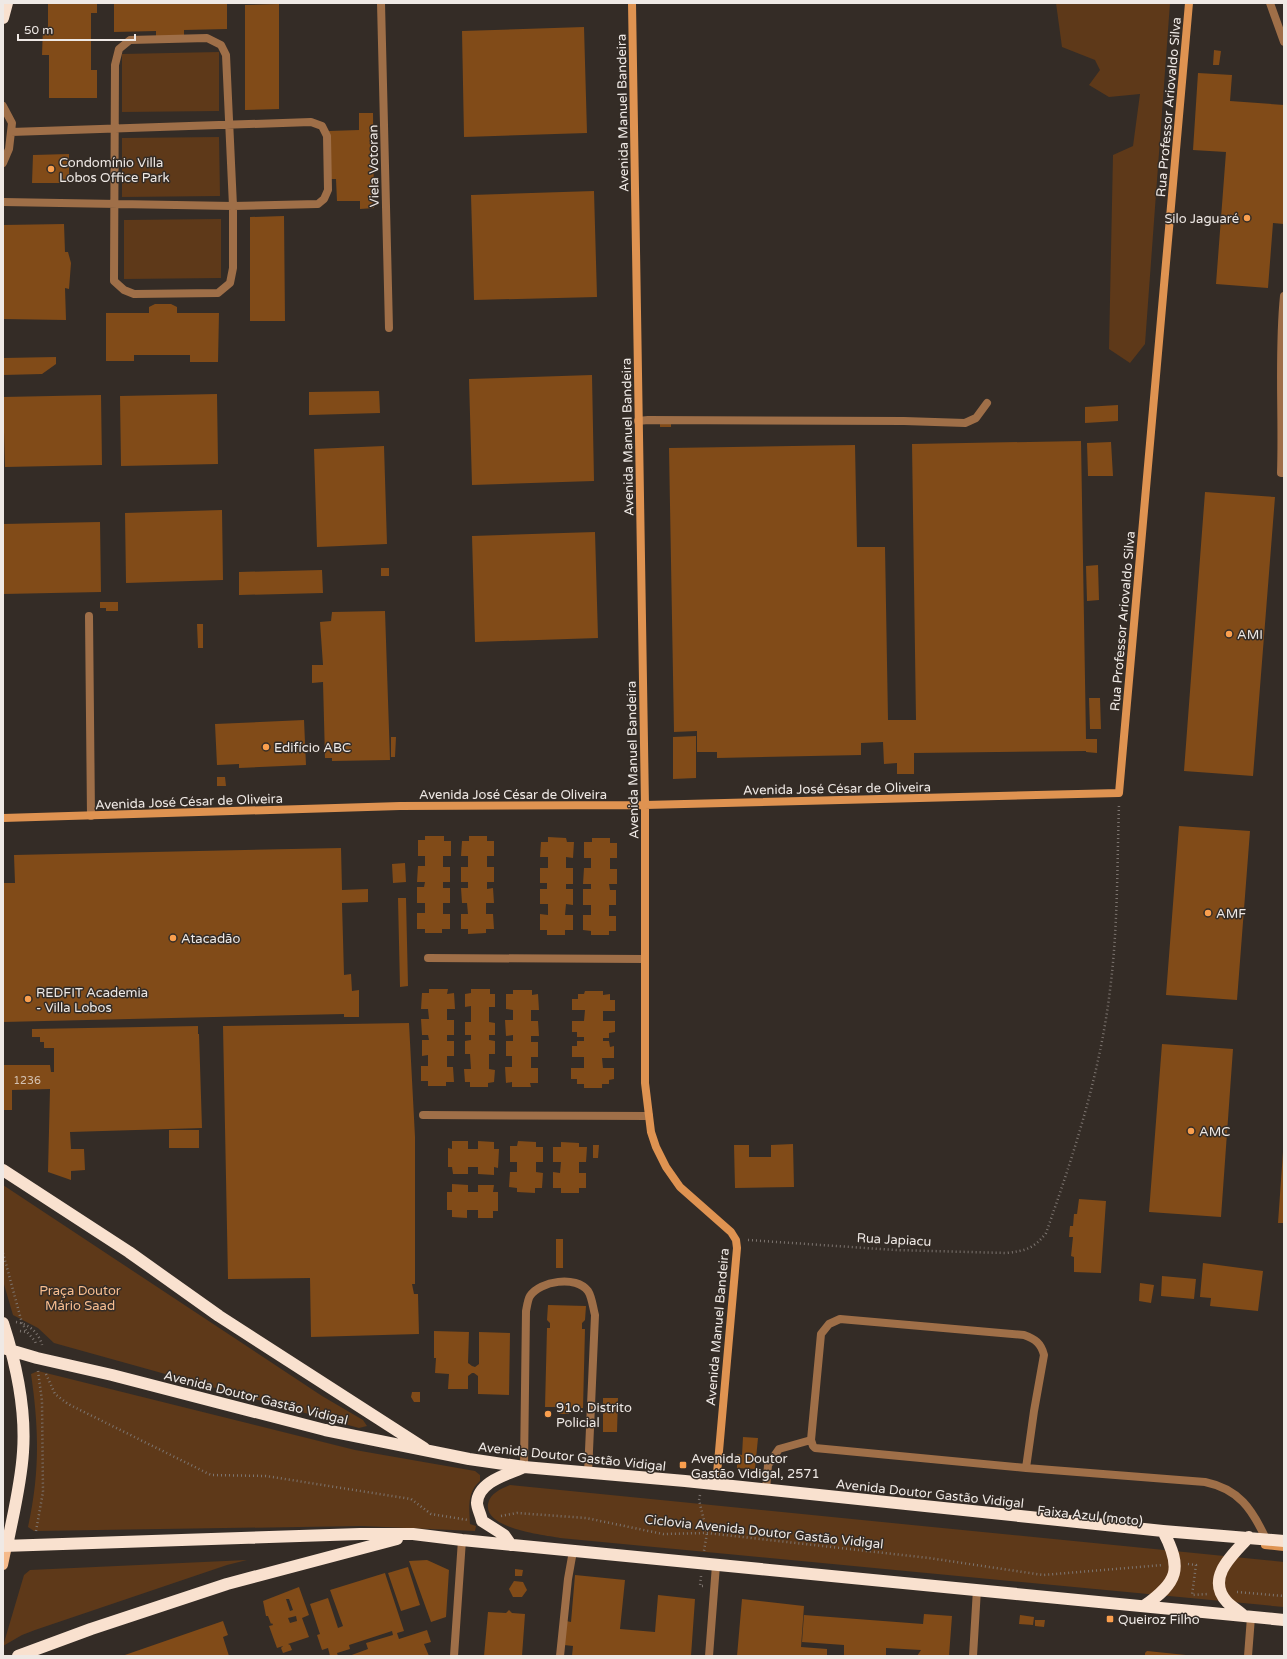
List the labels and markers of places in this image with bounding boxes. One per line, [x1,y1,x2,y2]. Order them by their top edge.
place label: Condomínio Villa Lobos Office Park [59,155,169,186]
marker: Condomínio Villa Lobos Office Park [46,164,56,174]
place label: Silo Jaguaré [1164,211,1239,227]
marker: Silo Jaguaré [1242,213,1252,223]
place label: AMI [1237,627,1263,643]
marker: AMI [1224,629,1234,639]
place label: Edifício ABC [274,740,351,756]
marker: Edifício ABC [261,742,271,752]
place label: AMF [1216,906,1246,922]
marker: AMF [1203,908,1213,918]
place label: Atacadão [181,931,240,947]
marker: Atacadão [168,933,178,943]
place label: REDFIT Academia - Villa Lobos [36,985,148,1016]
marker: REDFIT Academia - Villa Lobos [23,994,33,1004]
place label: AMC [1199,1124,1230,1140]
marker: AMC [1186,1126,1196,1136]
place label: 91o. Distrito Policial [556,1400,632,1431]
marker: 91o. Distrito Policial [543,1409,553,1419]
place label: Avenida Doutor Gastão Vidigal, 2571 [691,1451,820,1482]
marker: Avenida Doutor Gastão Vidigal, 2571 [678,1460,688,1470]
place label: Queiroz Filho [1118,1612,1200,1628]
marker: Queiroz Filho [1105,1614,1115,1624]

